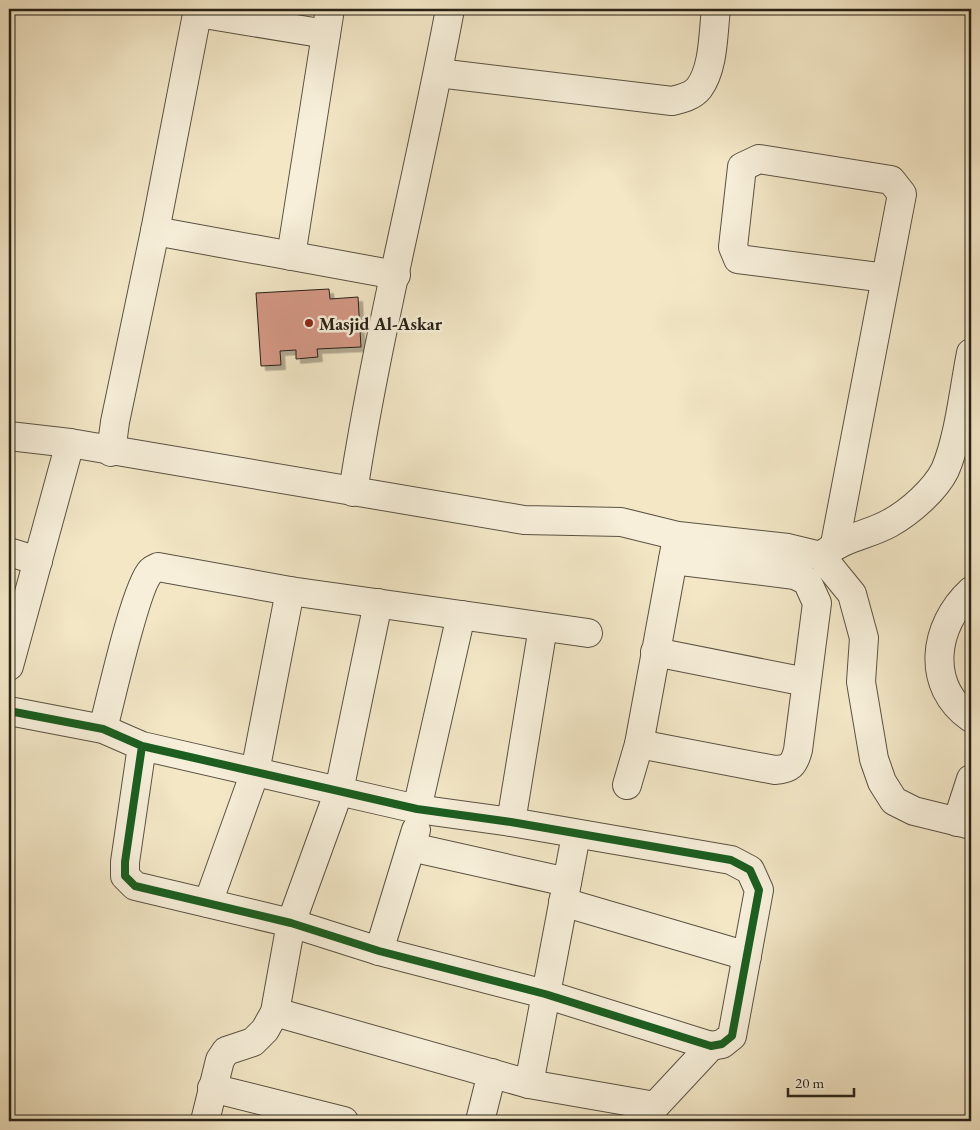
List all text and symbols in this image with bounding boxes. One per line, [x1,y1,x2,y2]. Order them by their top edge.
place label: Masjid Al-Askar [319,312,443,335]
marker: Masjid Al-Askar [303,317,315,329]
scale bar [788,1065,854,1097]
text: 20 m [795,1073,824,1092]

